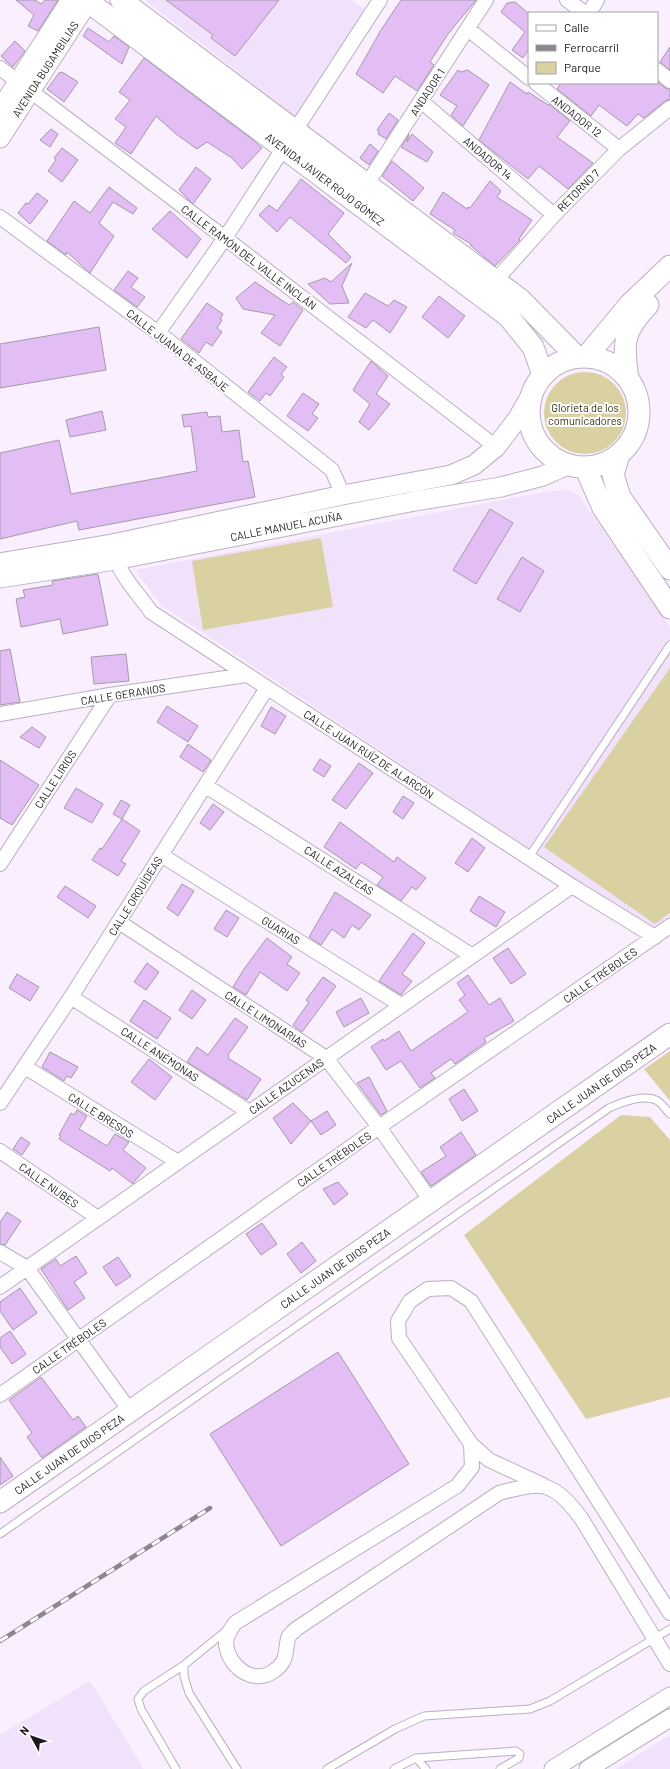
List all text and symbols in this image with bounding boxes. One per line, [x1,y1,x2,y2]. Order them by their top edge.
legend [528,12,658,84]
street label: AVENIDA BUGAMBILIAS [9,19,81,119]
text: Calle [564,20,589,34]
text: Ferrocarril [564,40,619,54]
text: Parque [564,60,601,74]
street label: ANDADOR 1 [407,66,447,118]
street label: ANDADOR 12 [550,93,605,139]
street label: AVENIDA JAVIER ROJO GÓMEZ [263,130,387,228]
street label: ANDADOR 14 [461,134,515,182]
street label: RETORNO 7 [554,166,602,214]
street label: CALLE RAMÓN DEL VALLE INCLÁN [179,202,319,312]
street label: CALLE JUANA DE ASBAJE [124,306,232,394]
park label: Glorieta de los comunicadores [548,401,622,427]
street label: CALLE MANUEL ACUÑA [229,509,343,543]
street label: CALLE GERANIOS [80,681,166,707]
street label: CALLE JUAN RUÍZ DE ALARCÓN [301,707,437,801]
street label: CALLE LIRIOS [31,748,79,810]
street label: CALLE AZALEAS [302,843,376,897]
street label: CALLE ORQUÍDEAS [105,854,165,938]
street label: GUARIAS [259,913,303,947]
street label: CALLE TRÉBOLES [560,945,640,1005]
street label: CALLE LIMONARIAS [223,988,309,1050]
street label: CALLE ANÉMONAS [119,1024,201,1084]
street label: CALLE JUAN DE DIOS PEZA [544,1040,659,1126]
street label: CALLE AZUCENAS [246,1055,326,1117]
street label: CALLE BRESOS [66,1090,136,1140]
street label: CALLE TRÉBOLES [294,1129,374,1189]
street label: CALLE NUBES [17,1160,81,1210]
street label: CALLE JUAN DE DIOS PEZA [278,1225,393,1311]
street label: CALLE TRÉBOLES [29,1316,109,1376]
street label: CALLE JUAN DE DIOS PEZA [12,1411,127,1497]
north arrow [12,1717,52,1757]
text: N [17,1723,31,1737]

